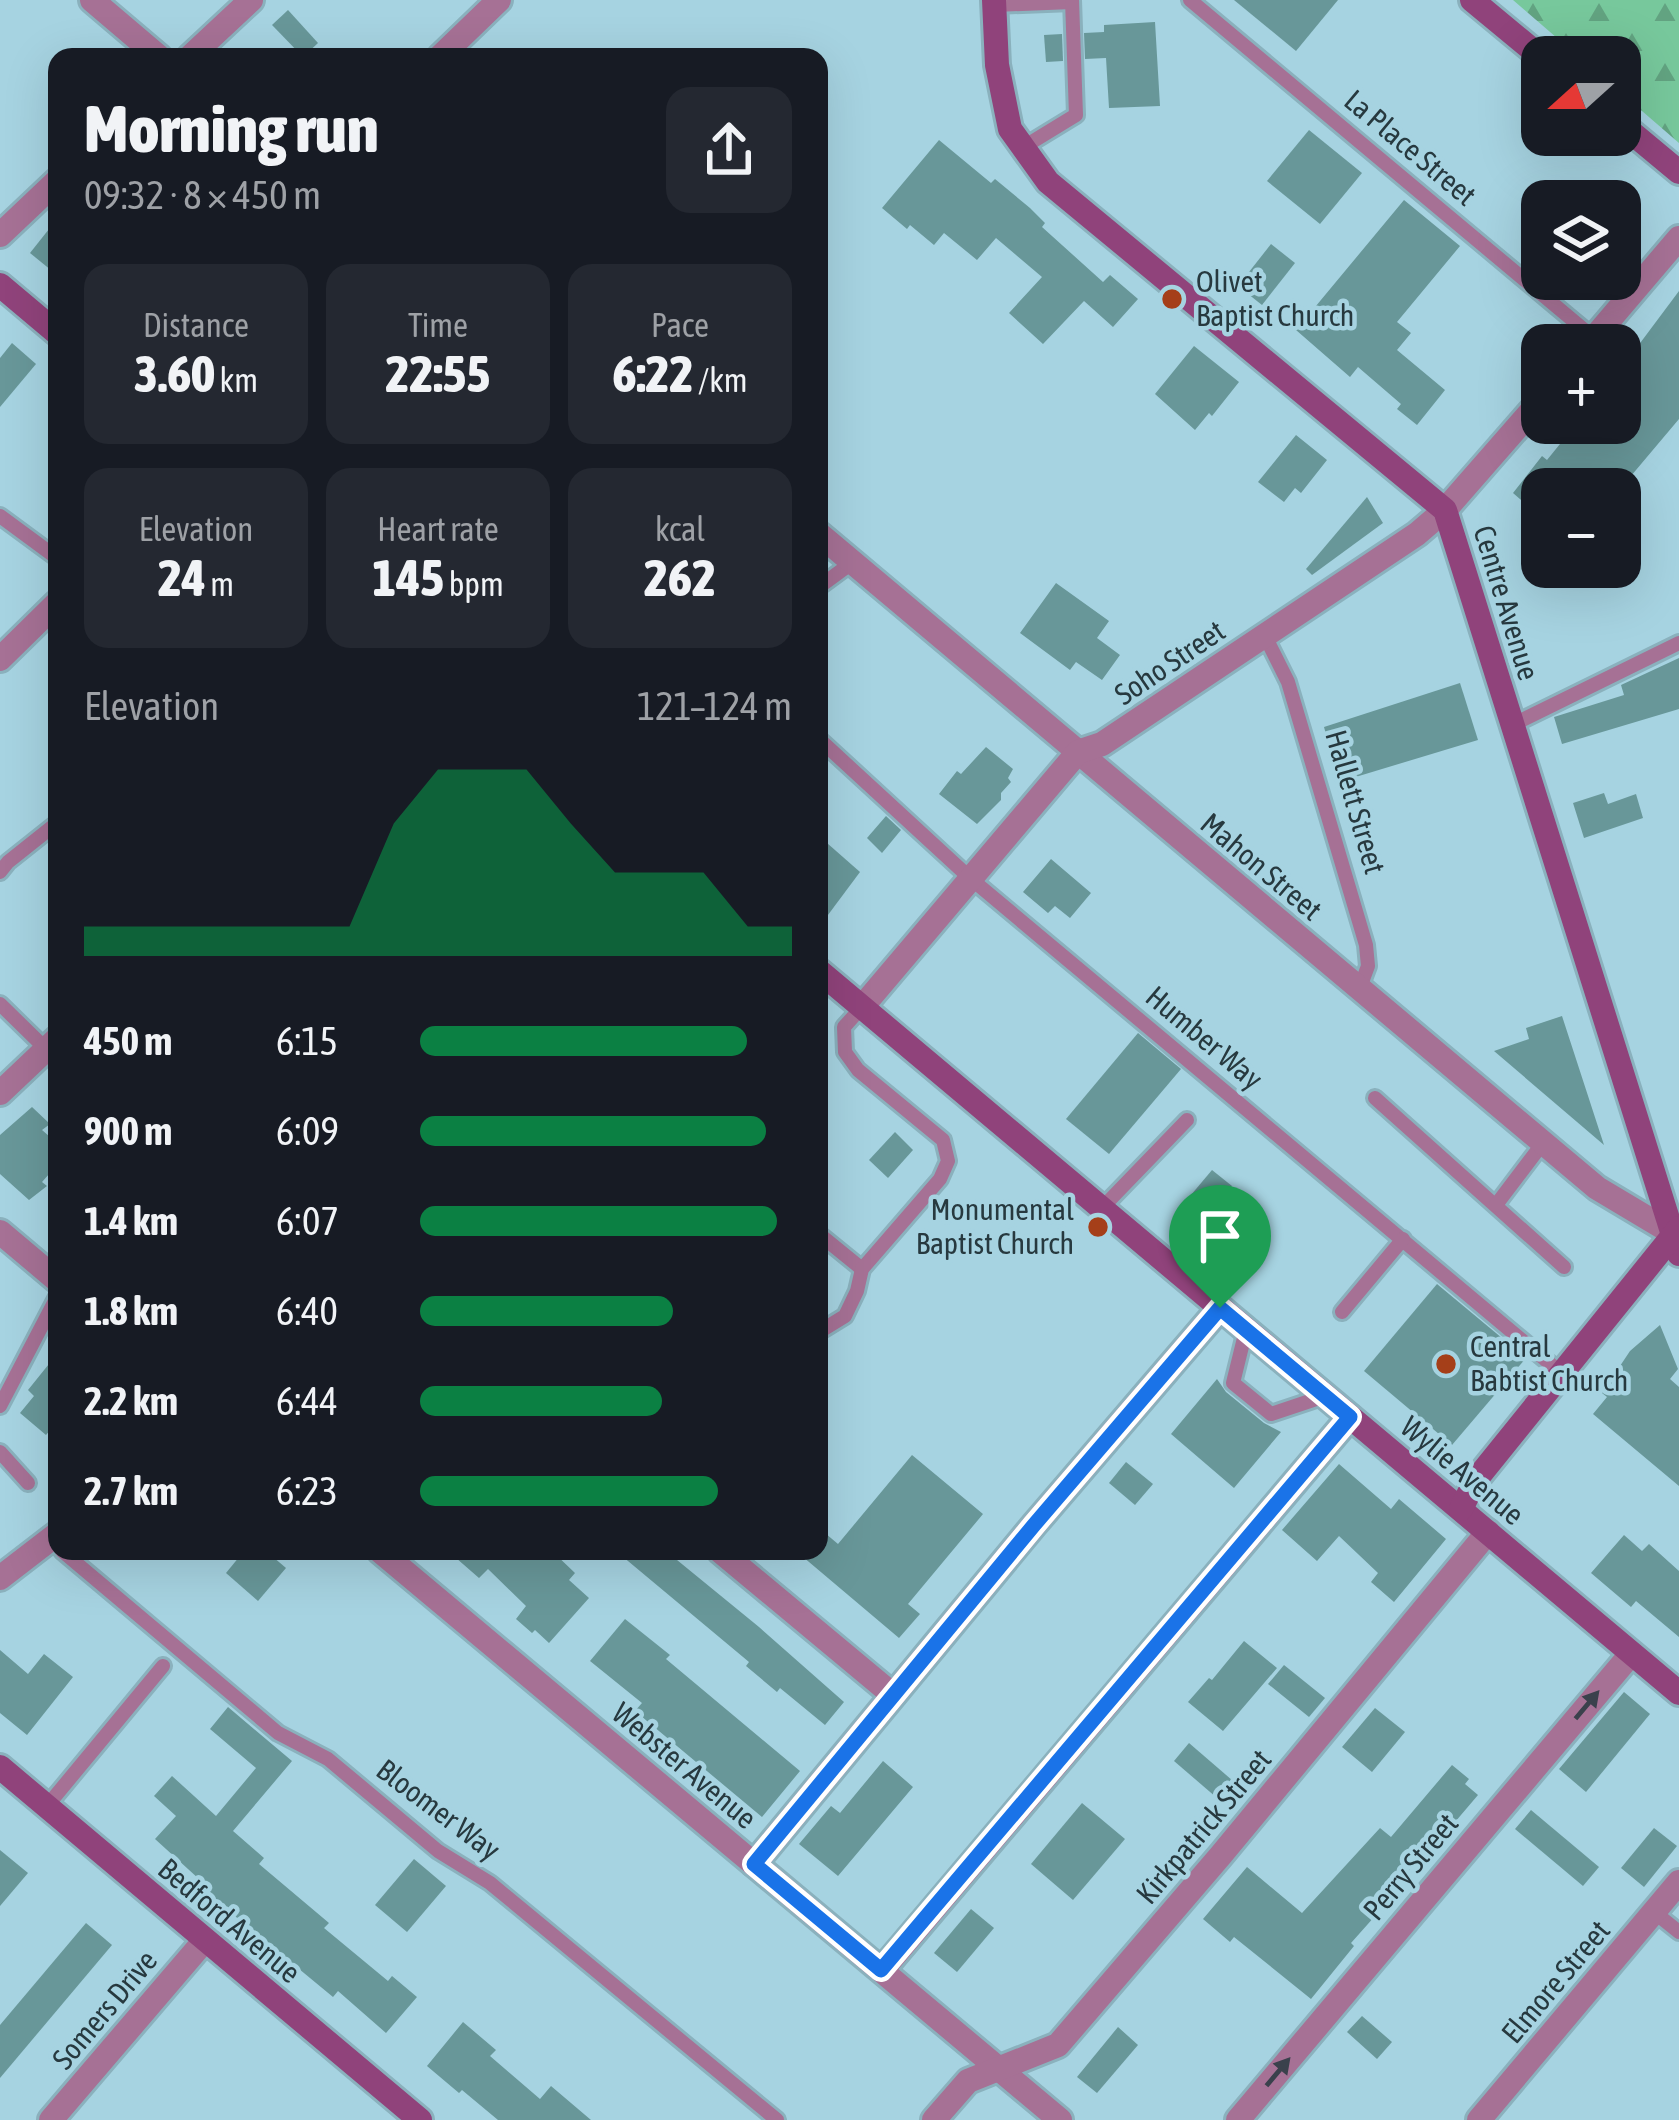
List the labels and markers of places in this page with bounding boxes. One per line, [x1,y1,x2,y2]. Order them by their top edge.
place label: Olivet Baptist Church [1196,264,1354,332]
marker: Olivet Baptist Church [1159,286,1185,312]
pin [1169,1185,1271,1308]
place label: Monumental Baptist Church [916,1192,1074,1260]
marker: Monumental Baptist Church [1085,1214,1111,1240]
place label: Central Babtist Church [1470,1329,1628,1397]
marker: Central Babtist Church [1433,1351,1459,1377]

